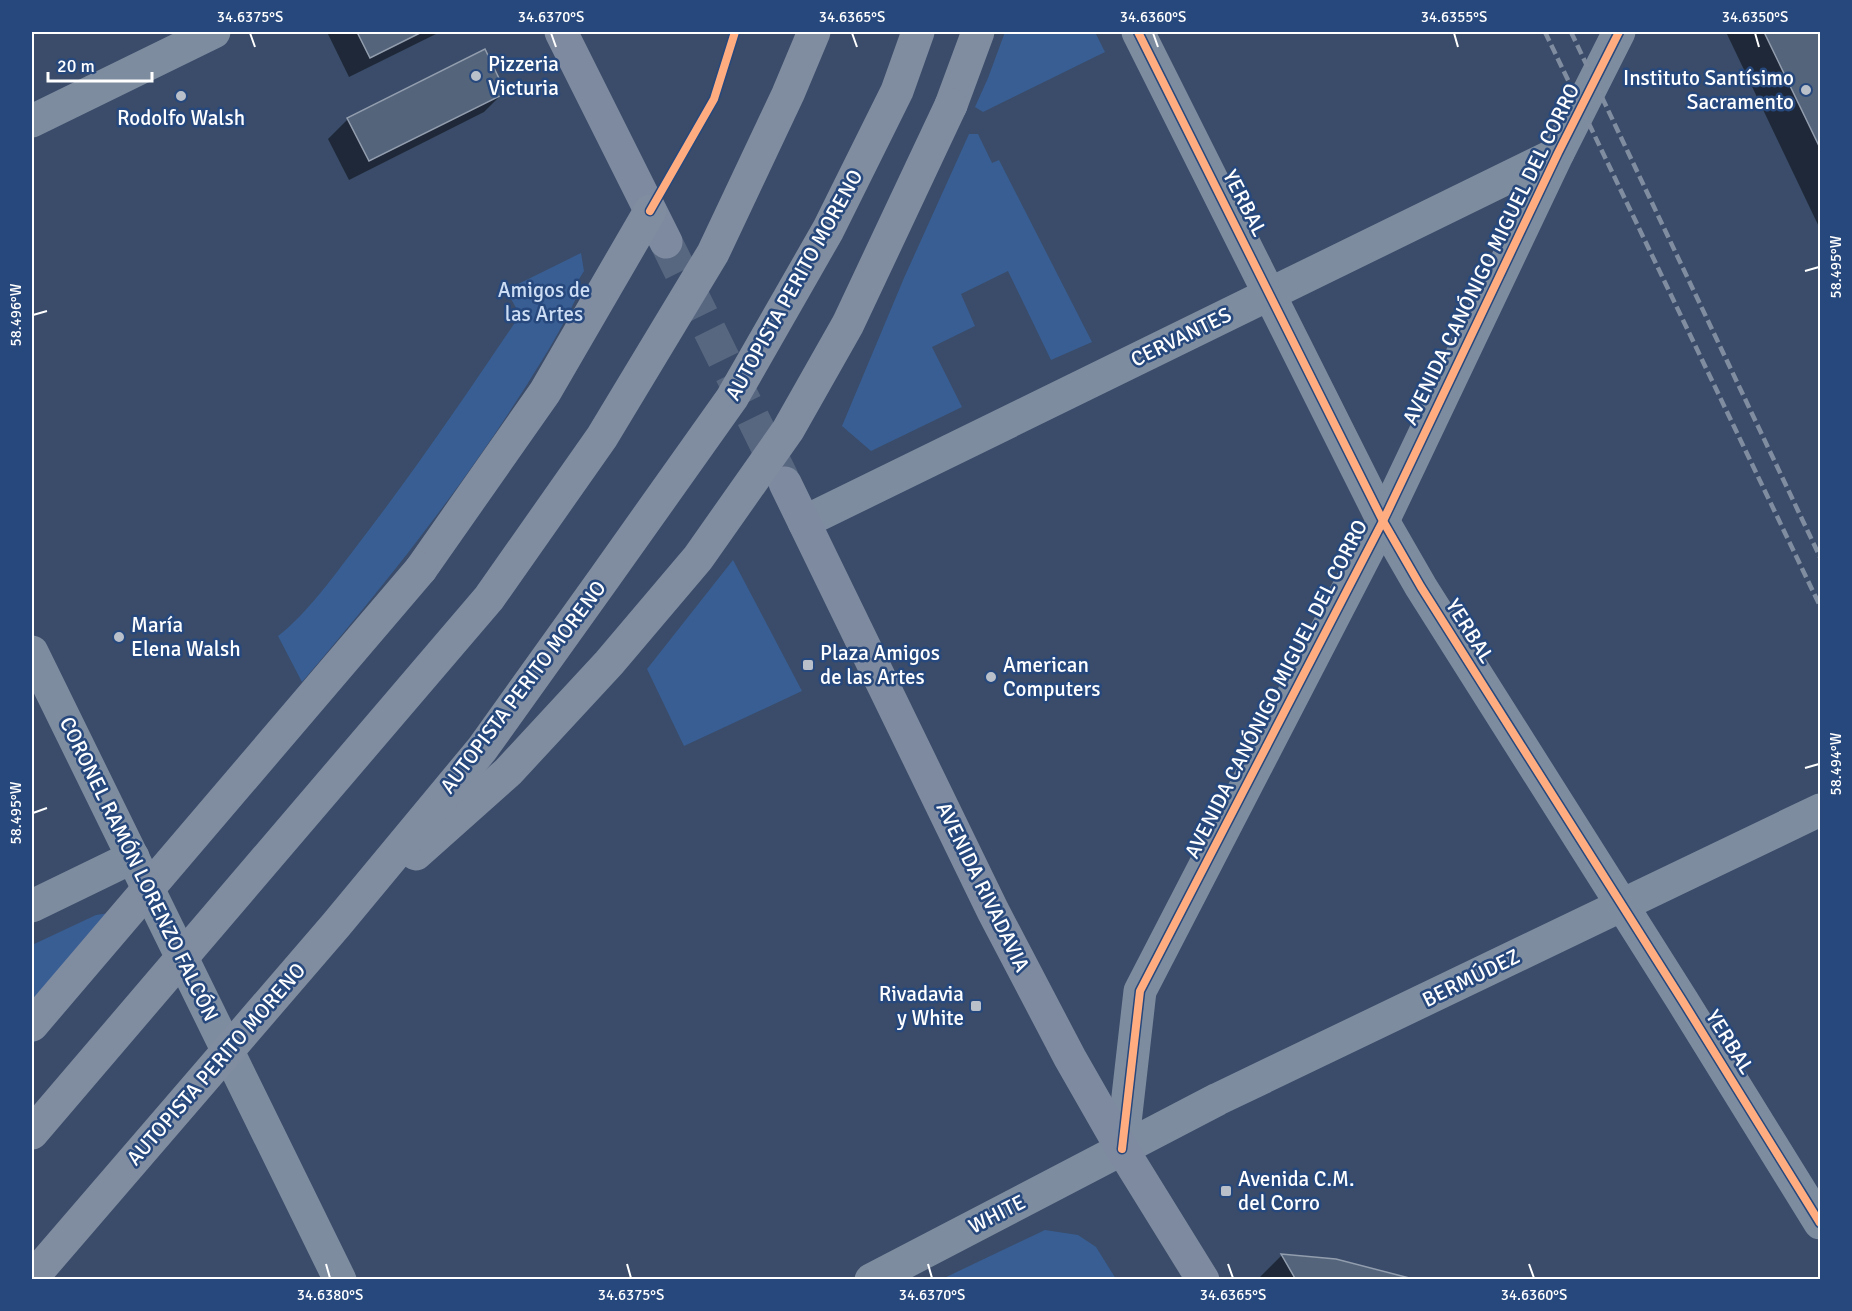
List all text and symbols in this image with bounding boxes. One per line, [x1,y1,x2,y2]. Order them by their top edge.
text: 34.6375°S [217,8,283,26]
text: 34.6370°S [518,8,584,26]
text: 34.6365°S [819,8,885,26]
text: 34.6360°S [1120,8,1186,26]
text: 34.6355°S [1421,8,1487,26]
text: 34.6350°S [1722,8,1788,26]
scale bar [48,45,152,83]
place label: Pizzeria Victuria [488,51,559,101]
text: 20 m [57,55,95,77]
place label: Instituto Santísimo Sacramento [1623,65,1794,115]
marker: Pizzeria Victuria [469,69,483,83]
street label: AVENIDA CANÓNIGO MIGUEL DEL CORRO [1397,79,1585,429]
marker: Instituto Santísimo Sacramento [1799,83,1813,97]
marker: Rodolfo Walsh [174,89,188,103]
place label: Rodolfo Walsh [117,105,245,131]
street label: AUTOPISTA PERITO MORENO [720,165,868,405]
street label: YERBAL [1217,165,1273,241]
text: 58.495°W [1827,235,1845,298]
park label: Amigos de las Artes [498,277,590,327]
text: 58.496°W [7,283,25,346]
street label: CERVANTES [1126,301,1236,373]
street label: AVENIDA CANÓNIGO MIGUEL DEL CORRO [1179,515,1373,863]
street label: AUTOPISTA PERITO MORENO [434,575,612,799]
street label: YERBAL [1440,594,1500,668]
place label: María Elena Walsh [131,612,241,662]
marker: María Elena Walsh [112,630,126,644]
place label: Plaza Amigos de las Artes [820,640,940,690]
place label: American Computers [1003,652,1100,702]
marker: Plaza Amigos de las Artes [801,658,815,672]
marker: American Computers [984,670,998,684]
street label: CORONEL RAMÓN LORENZO FALCÓN [54,713,224,1025]
text: 58.494°W [1827,732,1845,795]
text: 58.495°W [7,781,25,844]
street label: AVENIDA RIVADAVIA [931,798,1035,976]
street label: BERMÚDEZ [1418,943,1524,1013]
street label: AUTOPISTA PERITO MORENO [121,957,311,1171]
place label: Rivadavia y White [879,981,964,1031]
marker: Rivadavia y White [969,999,983,1013]
street label: YERBAL [1700,1005,1760,1079]
place label: Avenida C.M. del Corro [1238,1166,1355,1216]
marker: Avenida C.M. del Corro [1219,1184,1233,1198]
street label: WHITE [964,1189,1030,1239]
text: 34.6380°S [297,1286,363,1304]
text: 34.6375°S [598,1286,664,1304]
text: 34.6370°S [899,1286,965,1304]
text: 34.6365°S [1200,1286,1266,1304]
text: 34.6360°S [1501,1286,1567,1304]

